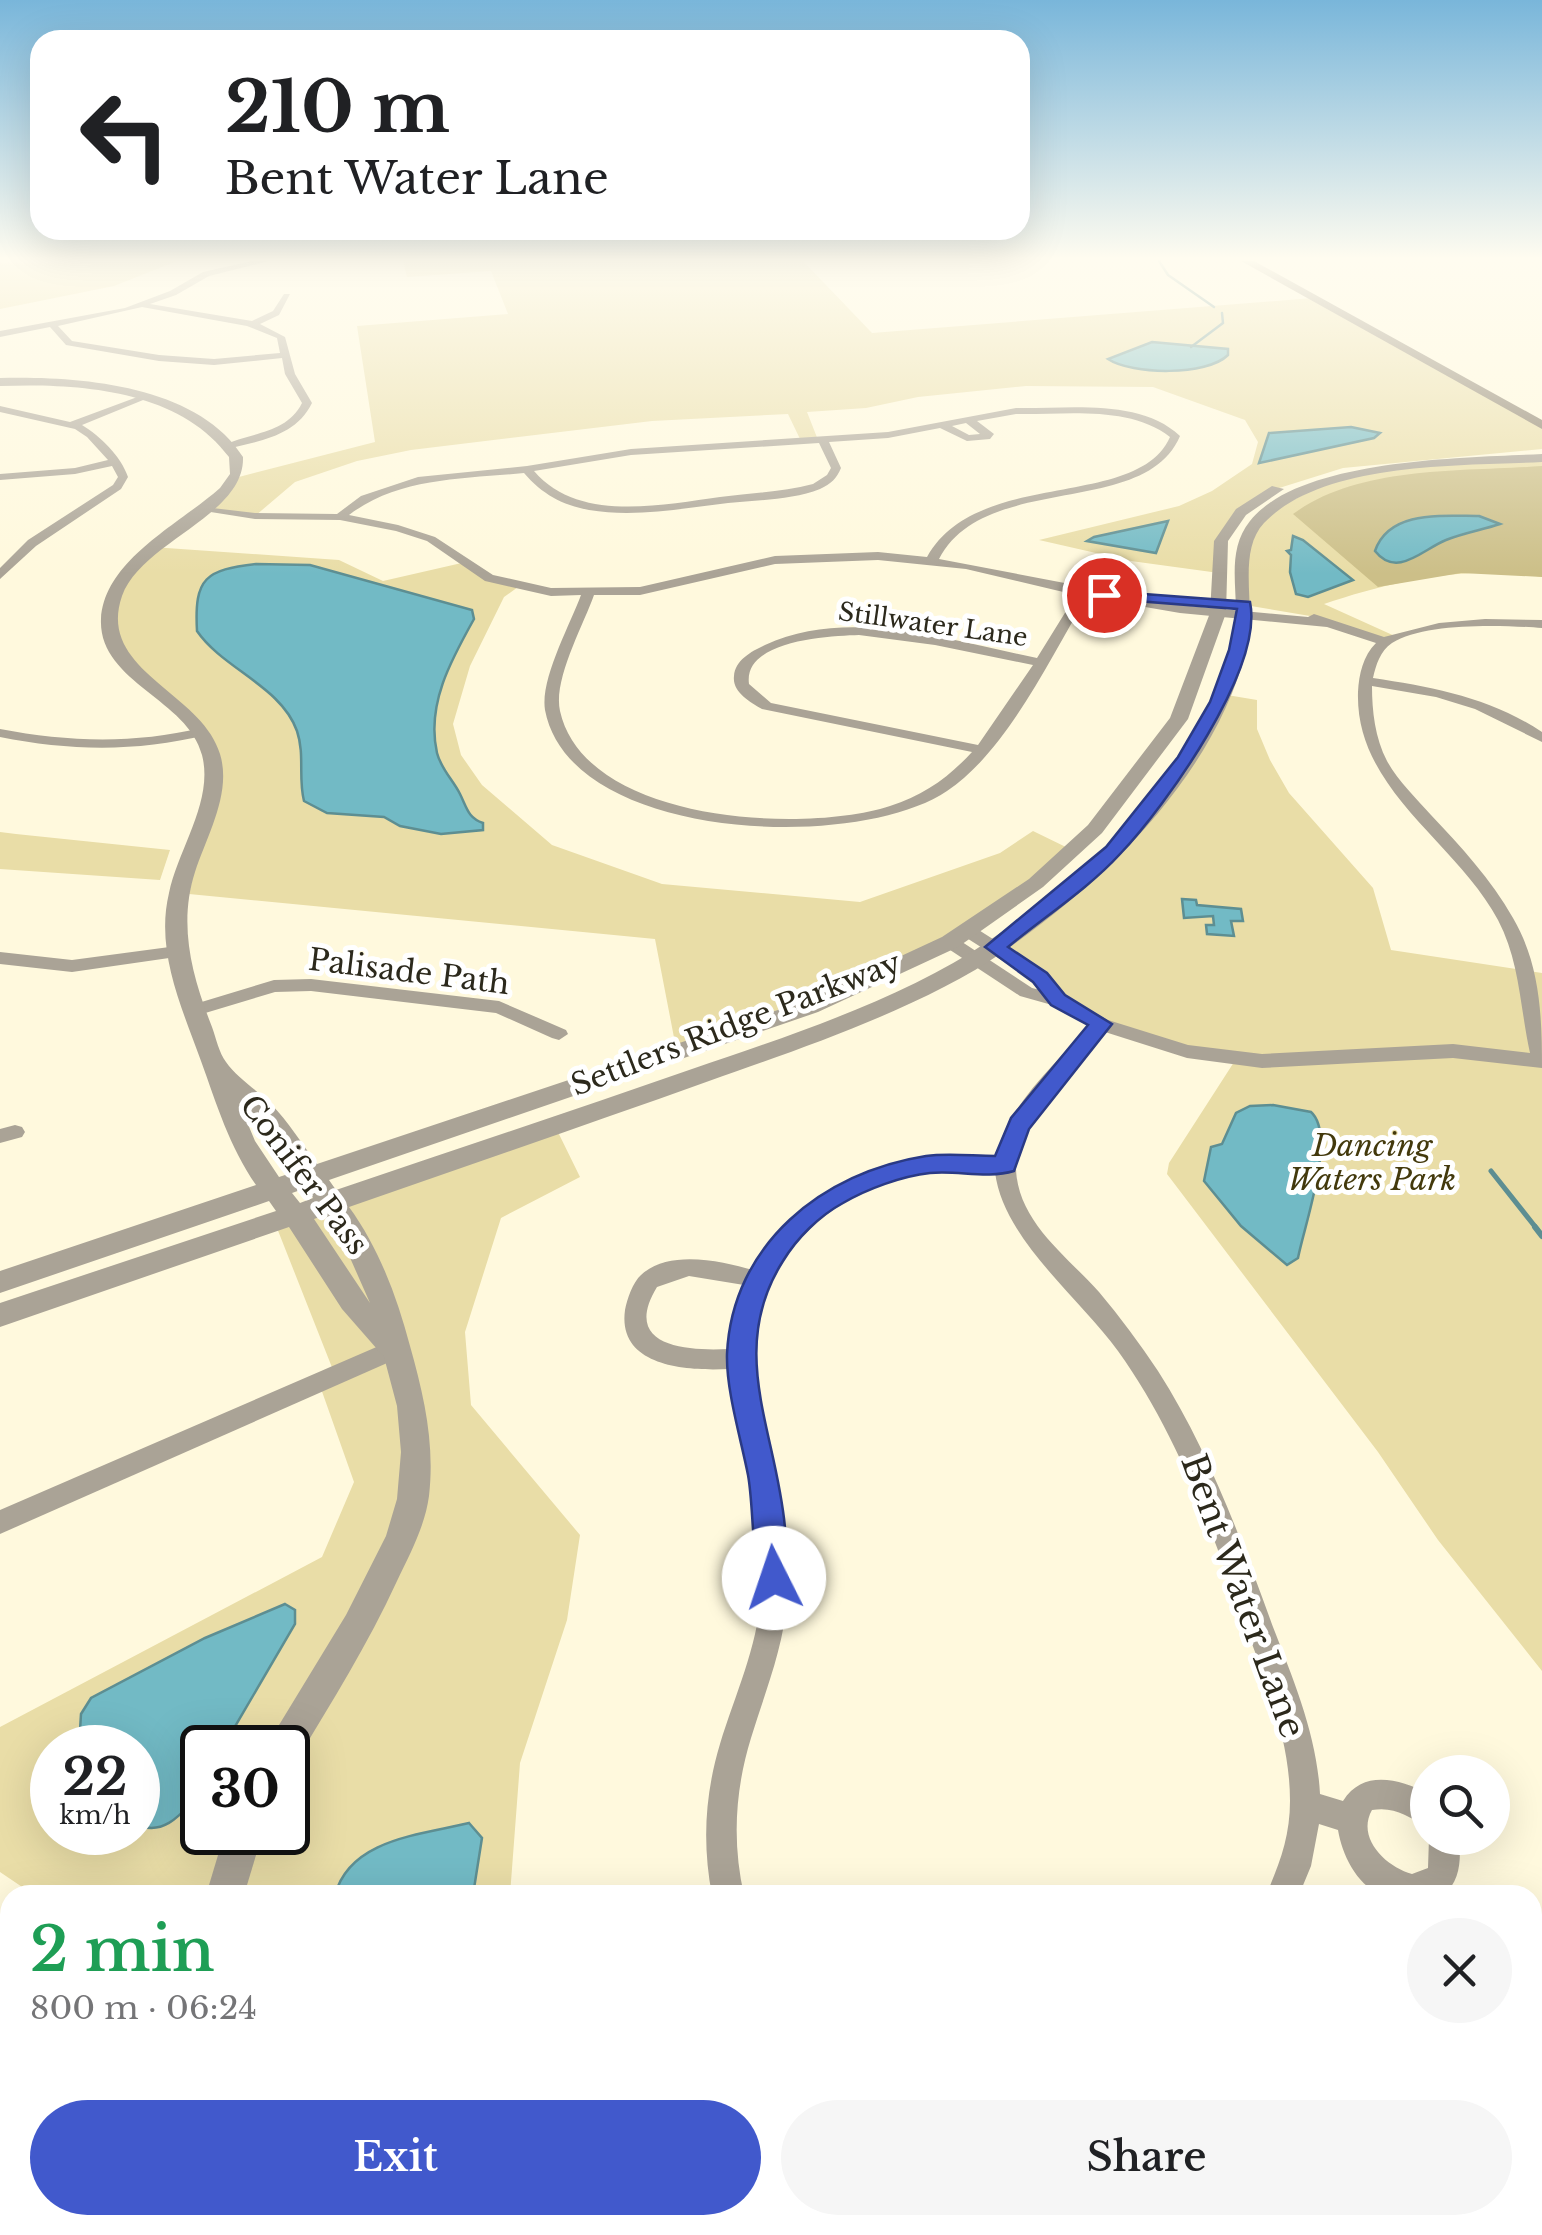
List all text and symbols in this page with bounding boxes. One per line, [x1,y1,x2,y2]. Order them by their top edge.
text: 210 m [225,64,450,151]
icon: left [60,70,190,200]
text: Bent Water Lane [225,150,609,206]
pin [1062,553,1147,638]
icon: arrive [1077,568,1132,623]
street label: Stillwater Lane [836,596,1030,653]
street label: Palisade Path [307,941,512,1002]
street label: Settlers Ridge Parkway [566,943,906,1104]
street label: Conifer Pass [232,1088,376,1262]
park label: Dancing Waters Park [1288,1127,1456,1198]
street label: Bent Water Lane [1172,1448,1315,1743]
position arrow [722,1526,826,1630]
speed limit sign: 30 [180,1725,310,1855]
text: 22 [62,1746,128,1809]
map controls [1410,1755,1510,1855]
button: search [1410,1755,1510,1855]
text: km/h [60,1800,130,1831]
text: 2 min [30,1913,215,1987]
button: close [1407,1918,1512,2023]
text: 800 m · 06:24 [30,1988,257,2028]
button: Exit [30,2100,761,2215]
button: Share [781,2100,1512,2215]

